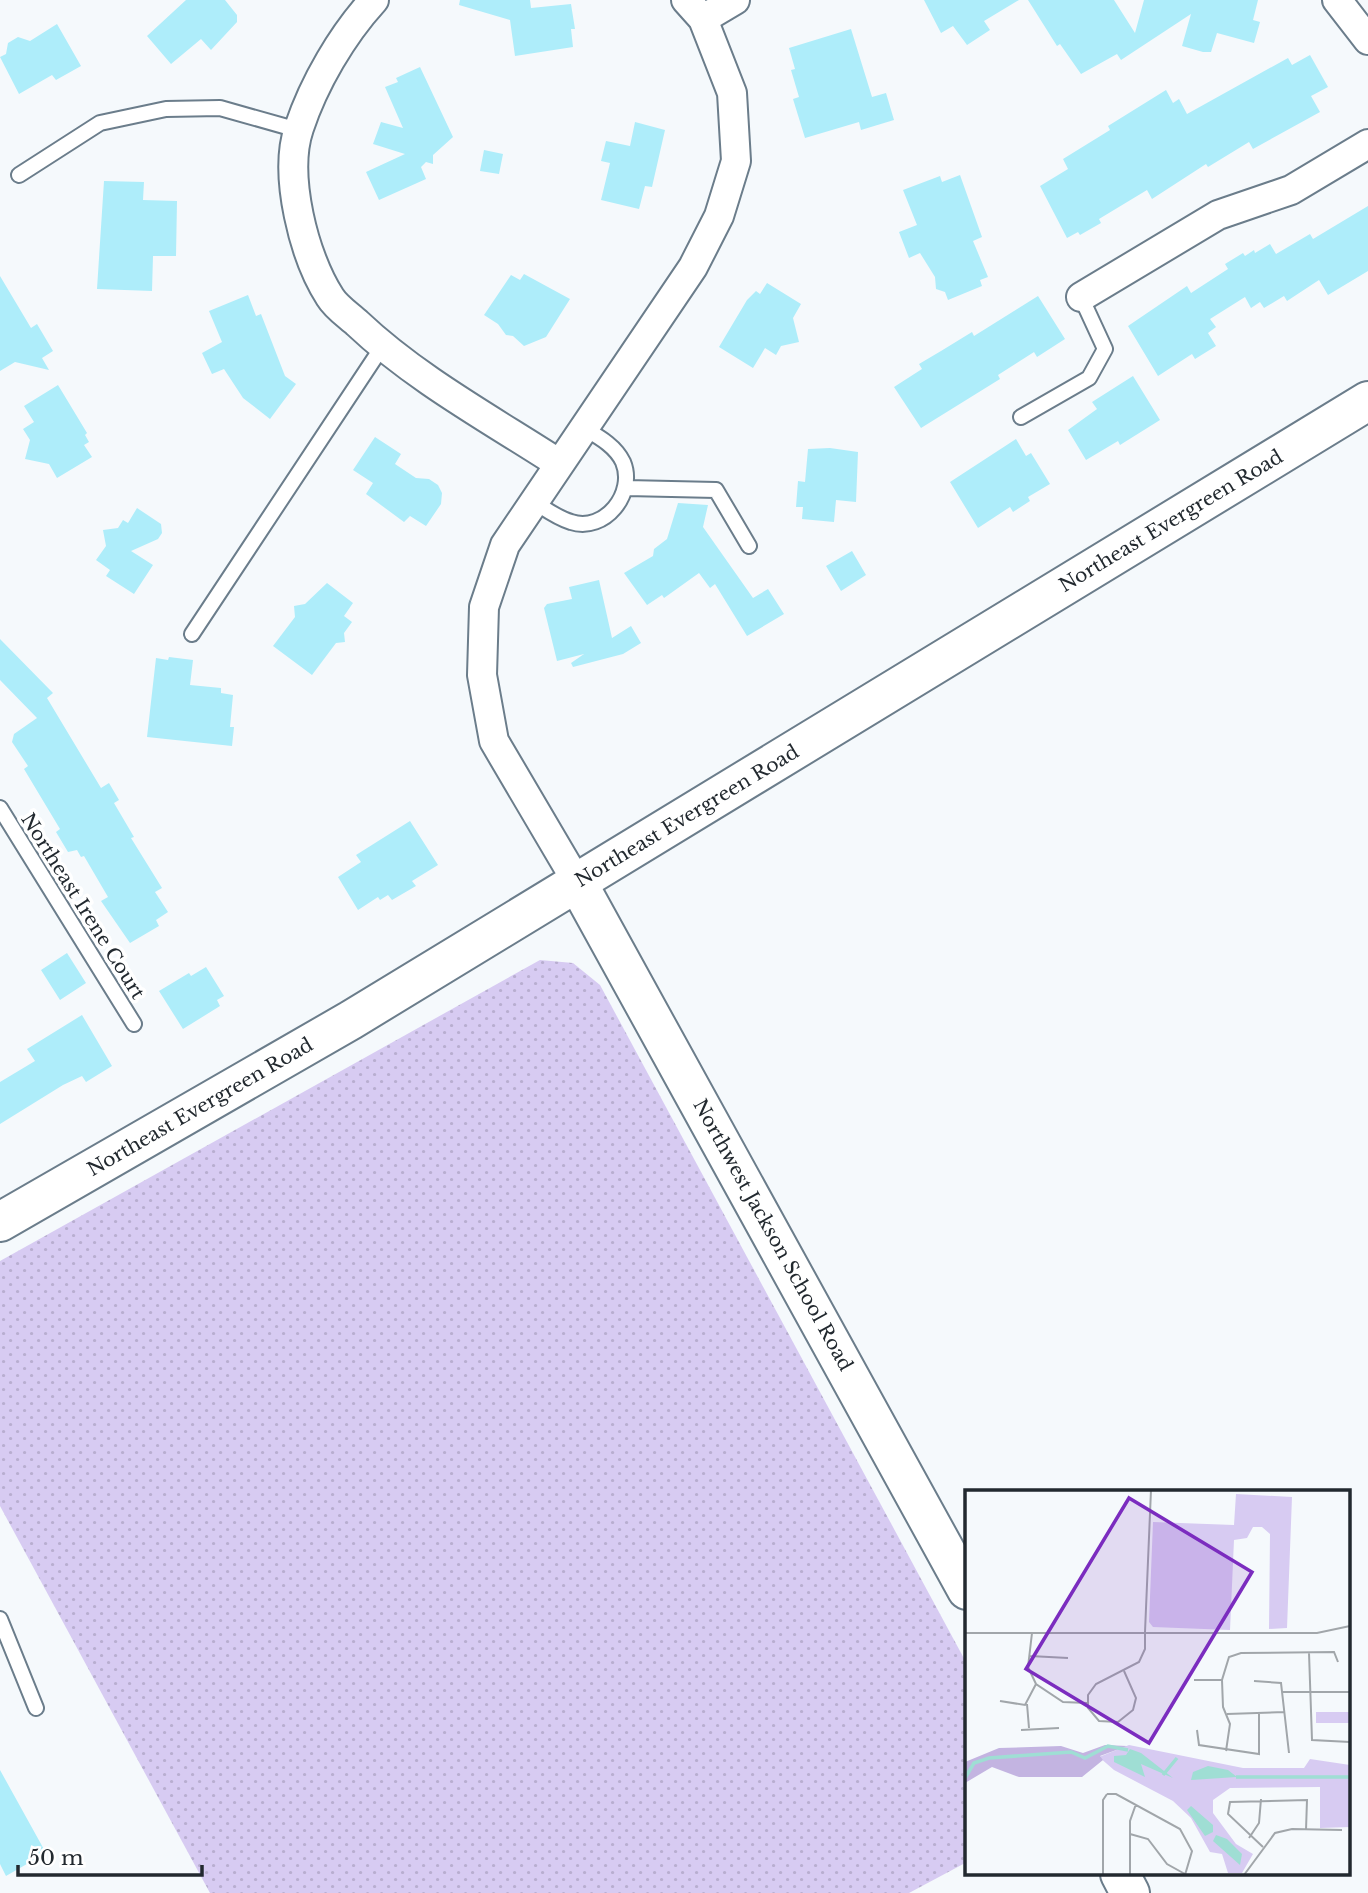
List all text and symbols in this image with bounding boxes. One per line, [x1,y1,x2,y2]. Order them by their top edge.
street label: Northeast Evergreen Road [1055,445,1287,597]
street label: Northeast Evergreen Road [571,740,803,892]
street label: Northeast Irene Court [16,809,150,1004]
street label: Northeast Evergreen Road [83,1033,317,1181]
street label: Northwest Jackson School Road [688,1095,858,1375]
inset map [965,1490,1350,1876]
scale bar [18,1834,201,1878]
text: 50 m [28,1845,84,1871]

